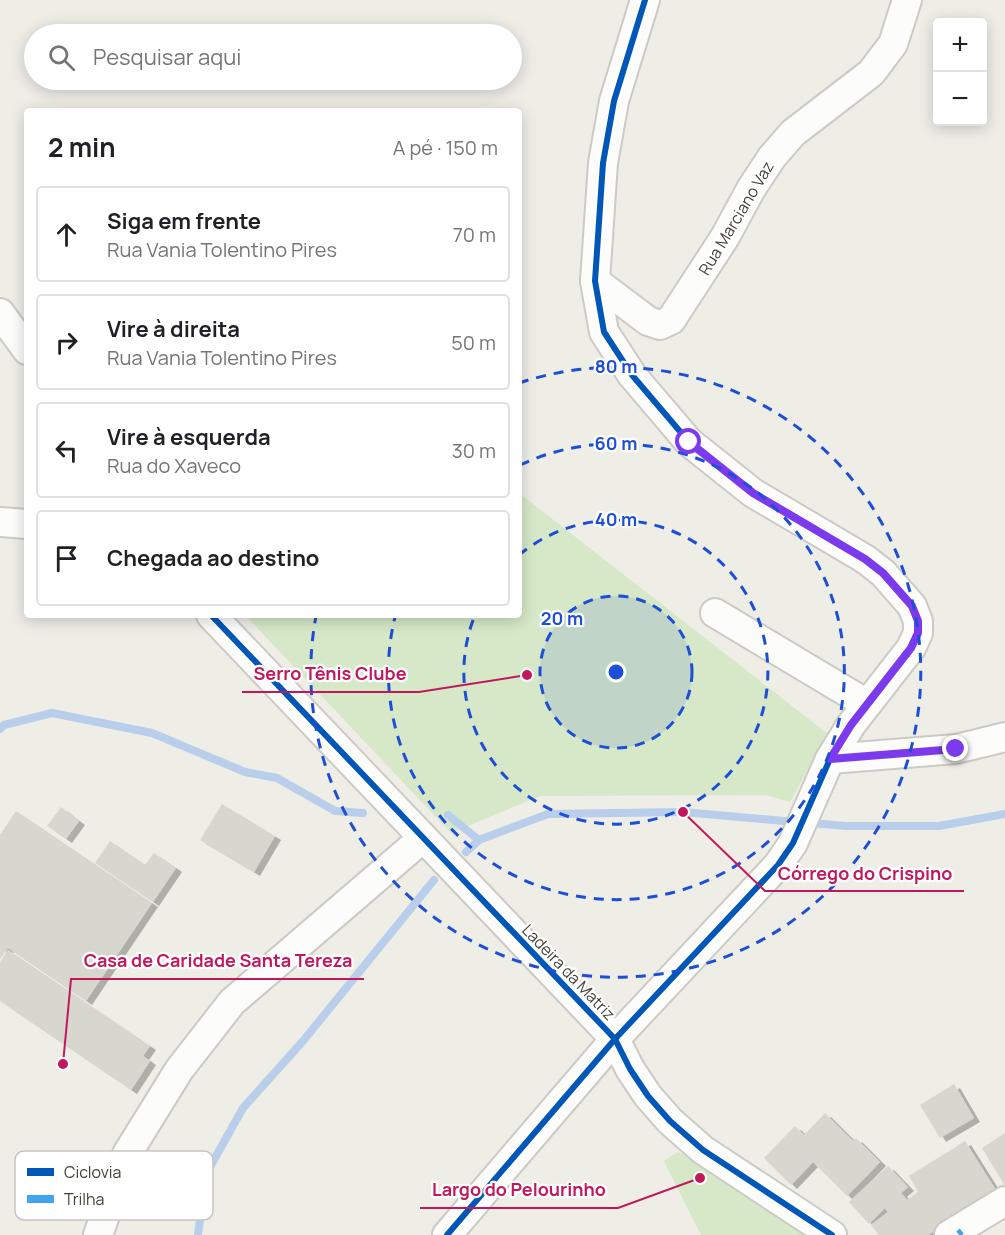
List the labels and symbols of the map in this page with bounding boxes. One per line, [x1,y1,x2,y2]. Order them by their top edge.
street label: Rua Marciano Vaz [693,157,779,279]
text: 80 m [595,354,637,378]
route start [675,428,701,454]
text: 60 m [595,431,637,455]
text: 40 m [595,507,637,531]
text: 20 m [541,606,583,630]
callout: Serro Tênis Clube [242,656,419,692]
text: Serro Tênis Clube [254,661,407,685]
centre of rings [606,662,626,682]
route end [942,735,968,761]
callout: Córrego do Crispino [765,855,964,891]
text: Córrego do Crispino [778,861,952,885]
street label: Ladeira da Matriz [518,919,620,1025]
callout: Casa de Caridade Santa Tereza [71,943,364,979]
text: Casa de Caridade Santa Tereza [84,948,352,972]
legend [15,1151,213,1220]
text: Ciclovia [64,1161,121,1183]
callout: Largo do Pelourinho [420,1172,618,1208]
text: Largo do Pelourinho [432,1177,606,1201]
text: Trilha [64,1188,104,1210]

